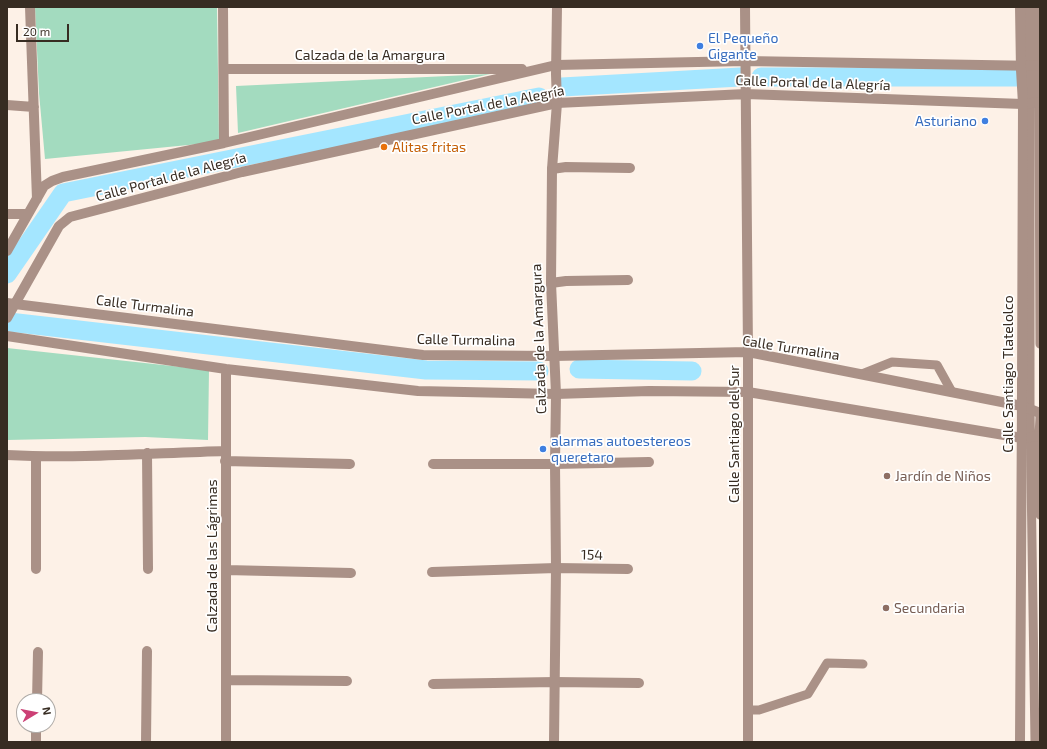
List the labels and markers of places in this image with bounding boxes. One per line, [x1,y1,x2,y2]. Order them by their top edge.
place label: El Pequeño Gigante [708,30,778,62]
marker: El Pequeño Gigante [695,41,705,51]
place label: Asturiano [915,113,977,129]
marker: Asturiano [980,116,990,126]
place label: Alitas fritas [392,139,466,155]
marker: Alitas fritas [379,142,389,152]
place label: alarmas autoestereos queretaro [551,433,691,466]
marker: alarmas autoestereos queretaro [538,444,548,454]
place label: Jardín de Niños [895,468,991,484]
marker: Jardín de Niños [882,471,892,481]
place label: Secundaria [894,600,965,616]
marker: Secundaria [881,603,891,613]

